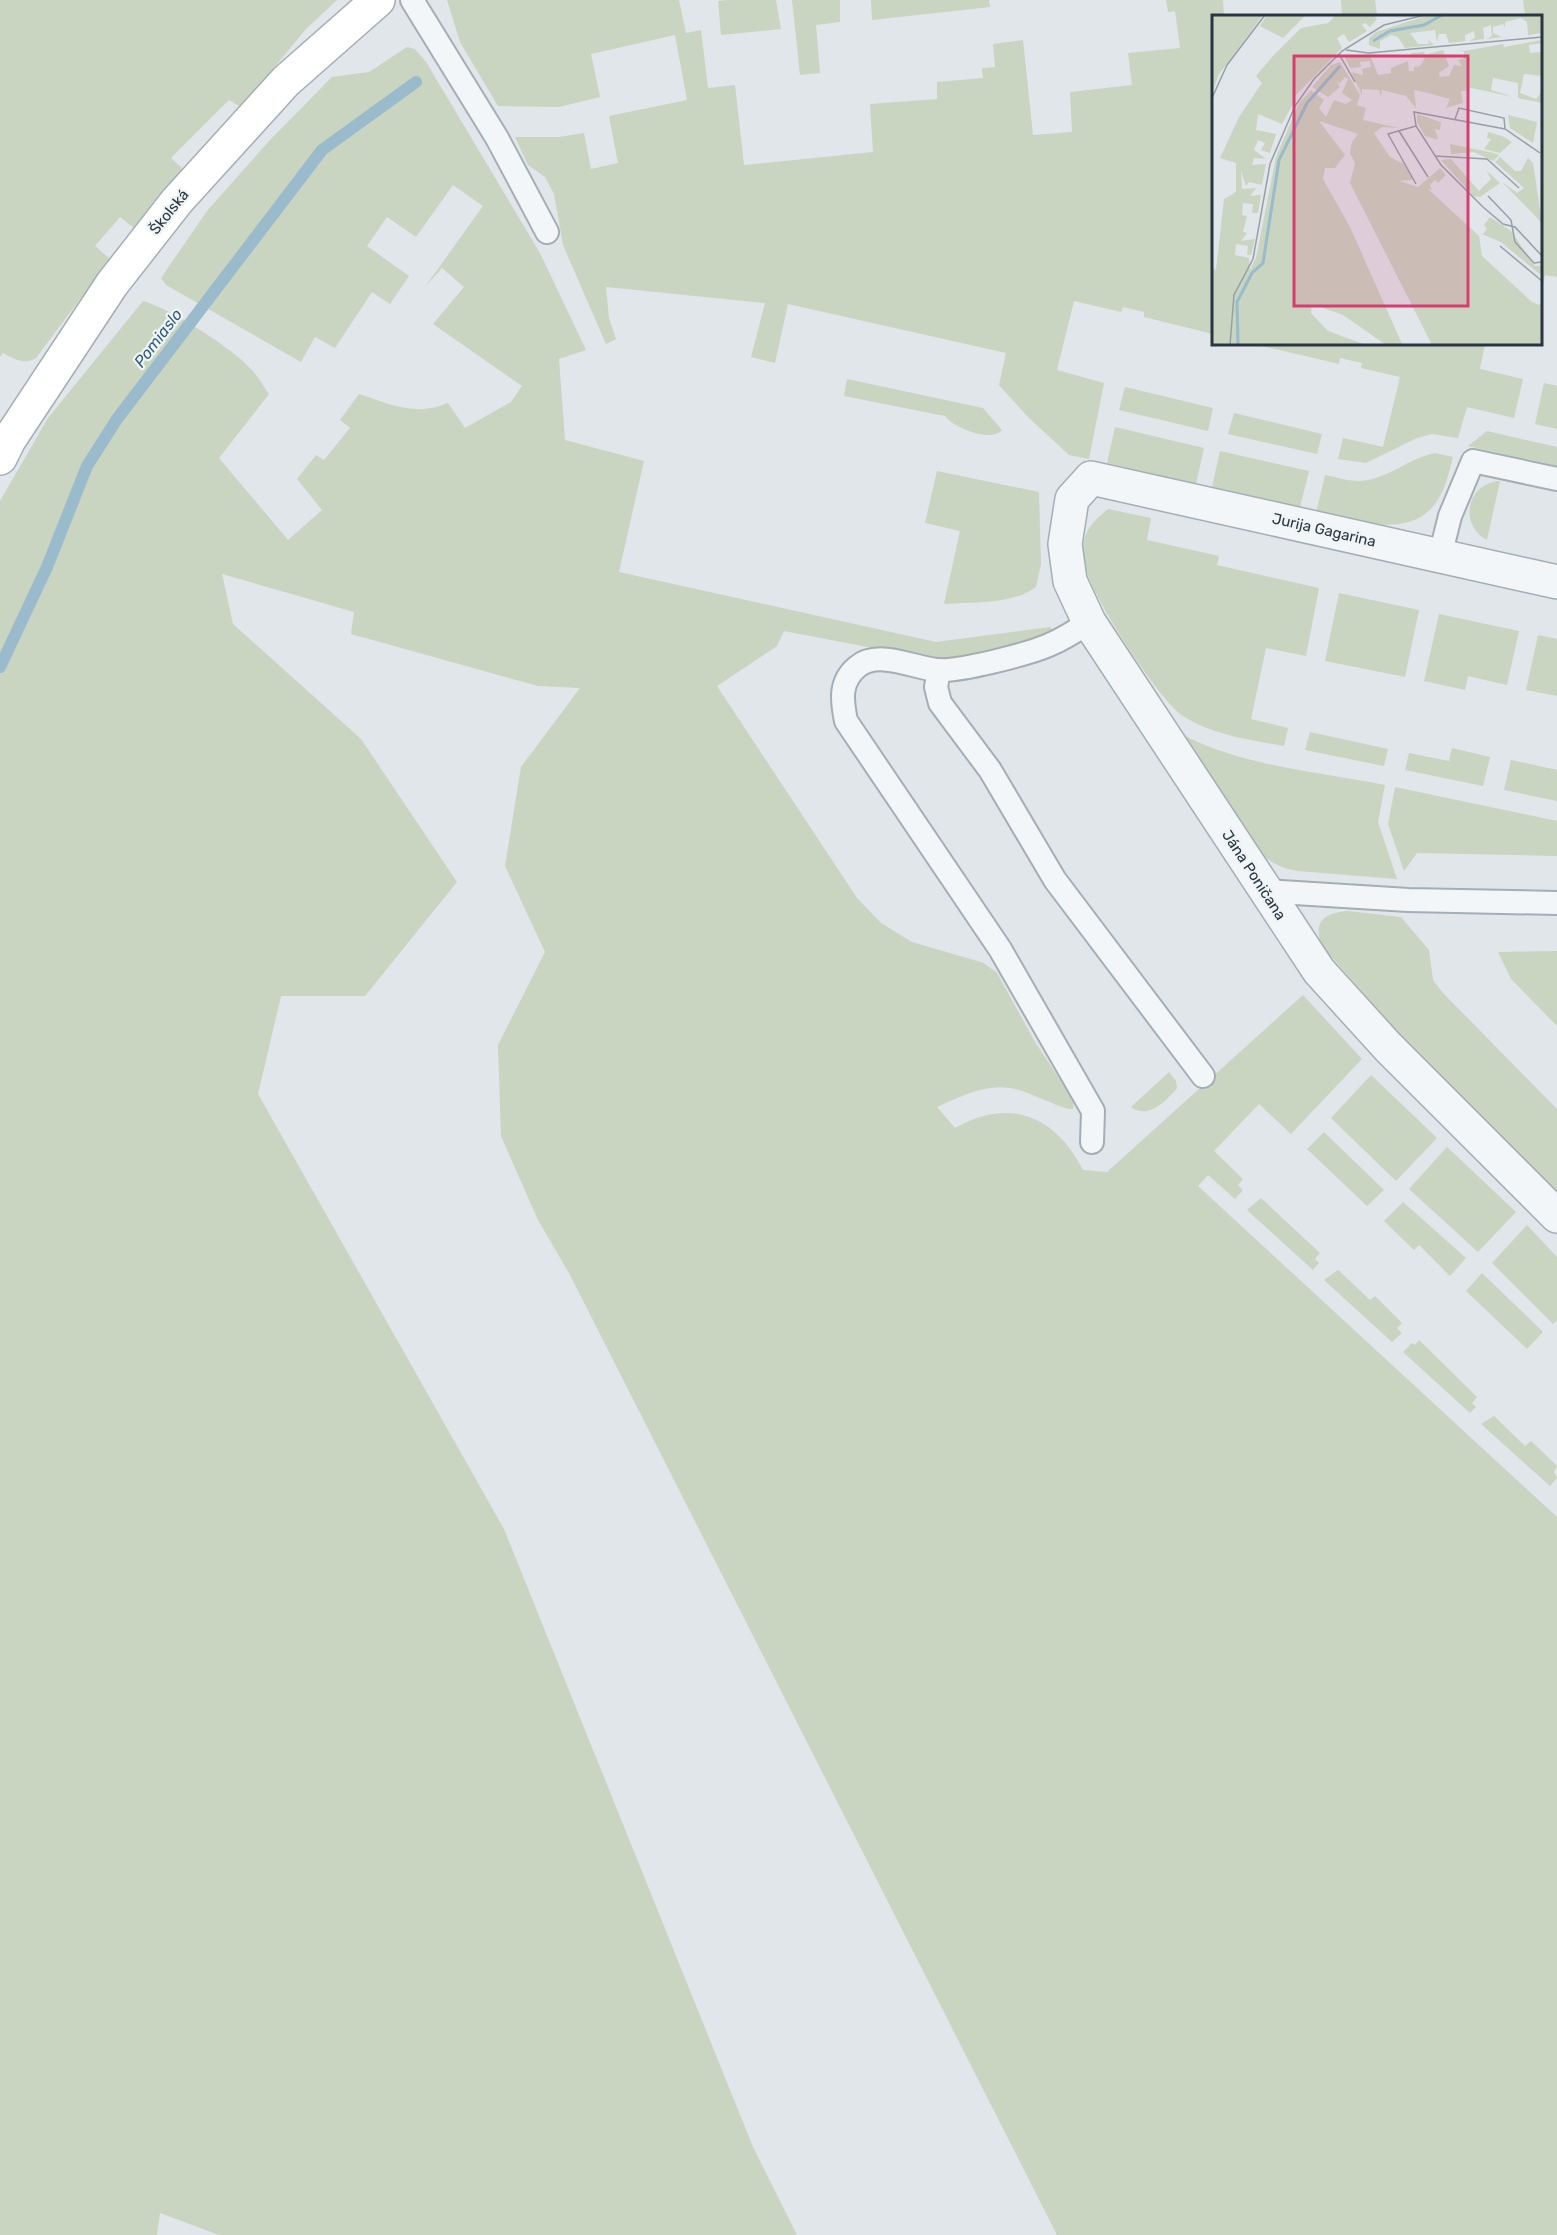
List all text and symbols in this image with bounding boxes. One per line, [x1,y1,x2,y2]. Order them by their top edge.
inset map [1212,15,1542,345]
street label: Školská [145,186,193,238]
water label: Pomiaslo [130,305,186,371]
street label: Jurija Gagarina [1270,509,1378,551]
street label: Jána Poničana [1218,827,1290,923]

